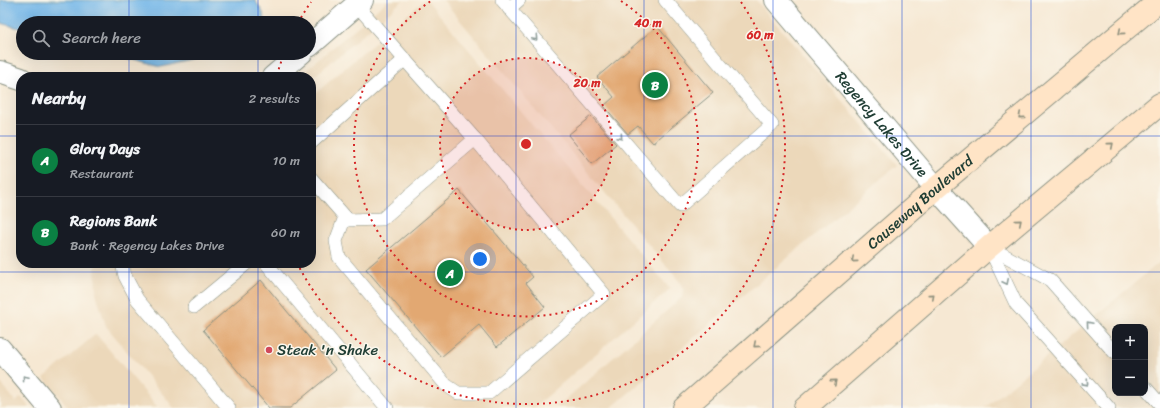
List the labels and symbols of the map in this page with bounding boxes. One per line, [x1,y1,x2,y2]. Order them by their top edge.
text: 40 m [633,12,662,34]
text: 60 m [746,24,774,46]
one-way arrow [1118,28,1125,35]
one-way arrow [530,34,537,41]
street label: Regency Lakes Drive [829,65,935,183]
pin: B [642,70,668,100]
text: 20 m [573,72,601,94]
one-way arrow [1019,112,1026,119]
one-way arrow [615,132,622,139]
centre of rings [519,137,533,151]
one-way arrow [1106,143,1113,150]
street label: Causeway Boulevard [861,148,980,256]
one-way arrow [1014,219,1021,226]
your location [470,249,490,269]
one-way arrow [851,255,859,262]
pin: A [437,258,463,288]
one-way arrow [1001,277,1009,285]
one-way arrow [927,294,935,301]
one-way arrow [1087,321,1094,329]
place label: Steak 'n Shake [277,337,379,363]
one-way arrow [753,341,761,348]
marker: Steak 'n Shake [264,345,274,355]
one-way arrow [22,376,29,383]
one-way arrow [1082,378,1089,385]
one-way arrow [829,380,837,387]

